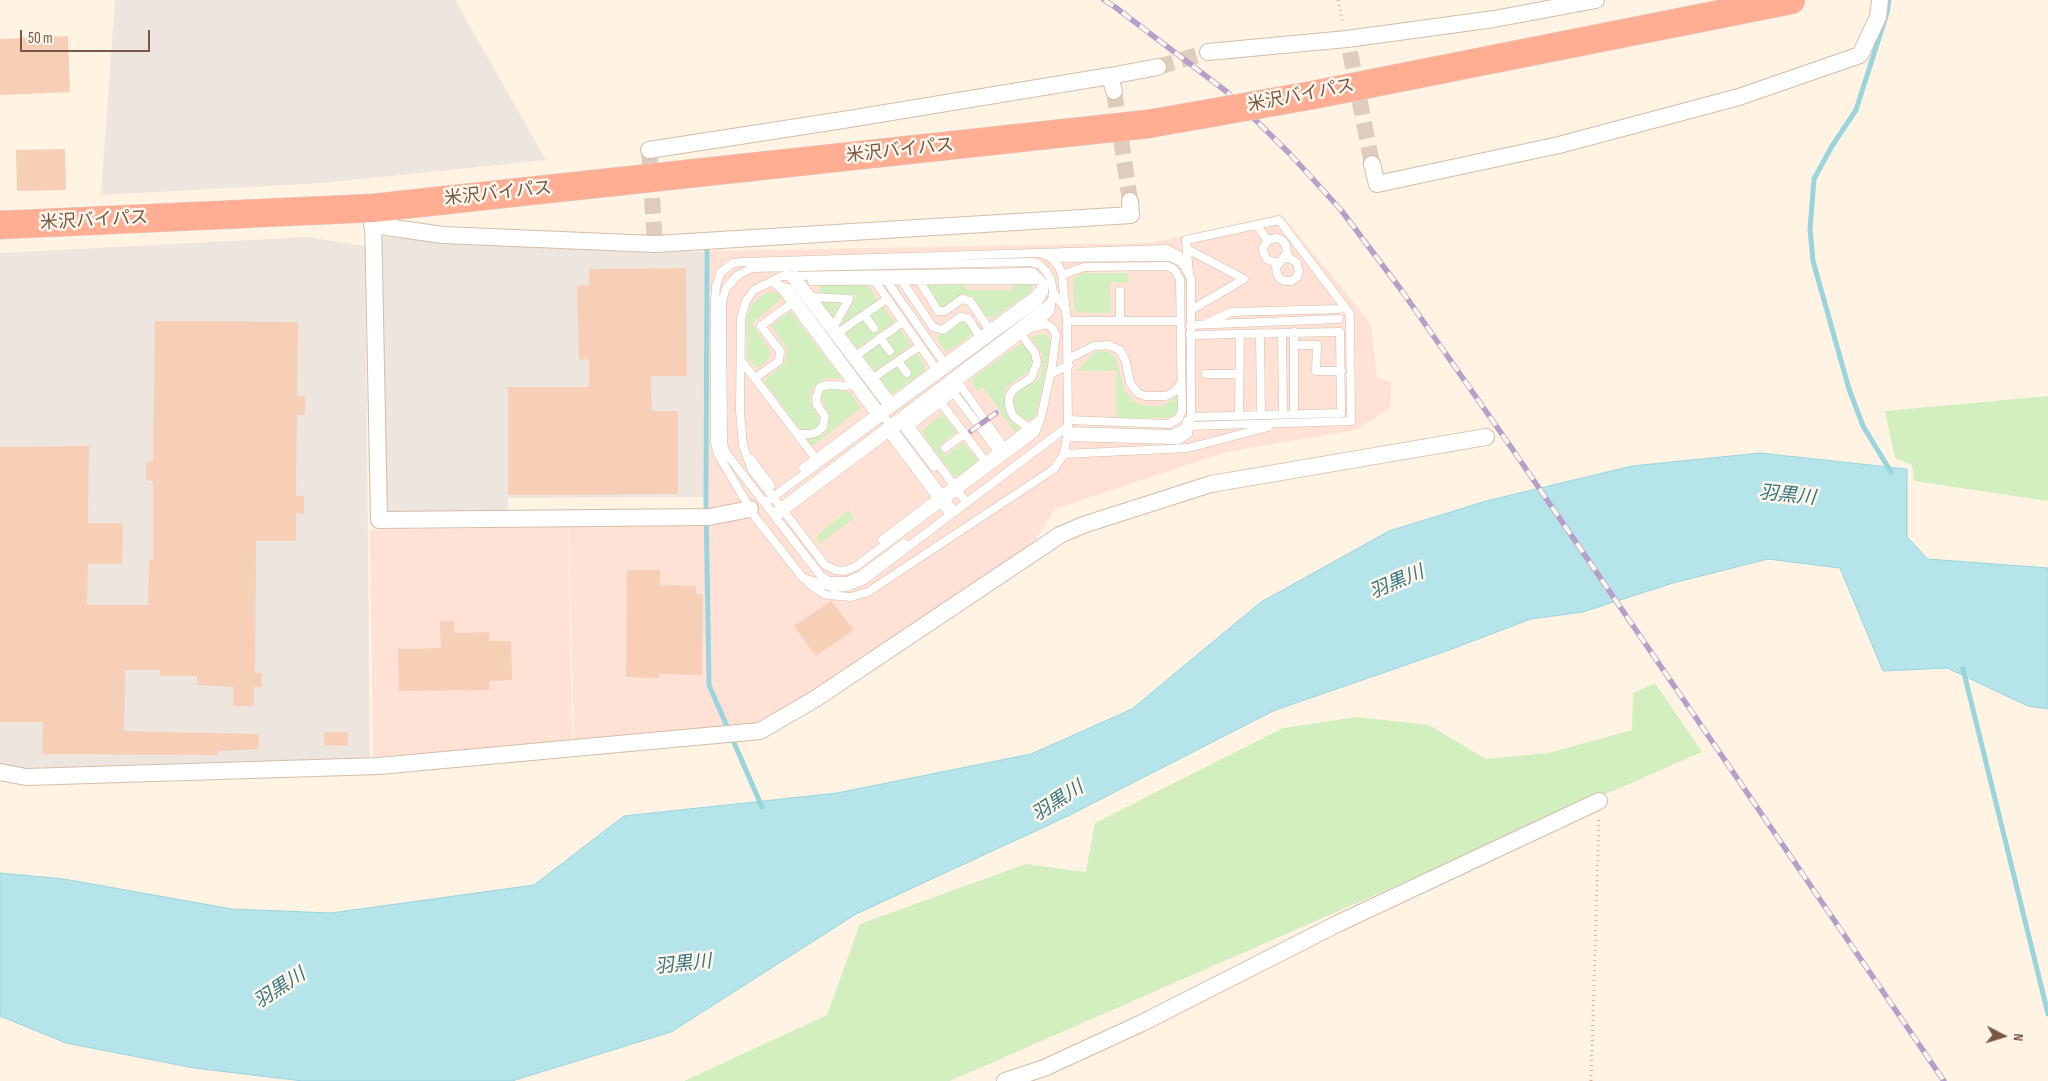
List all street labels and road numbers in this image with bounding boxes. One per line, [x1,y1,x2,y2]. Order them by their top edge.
street label: 米沢バイパス [1246,75,1356,117]
street label: 米沢バイパス [845,135,955,167]
street label: 米沢バイパス [443,178,553,210]
street label: 米沢バイパス [40,207,148,235]

